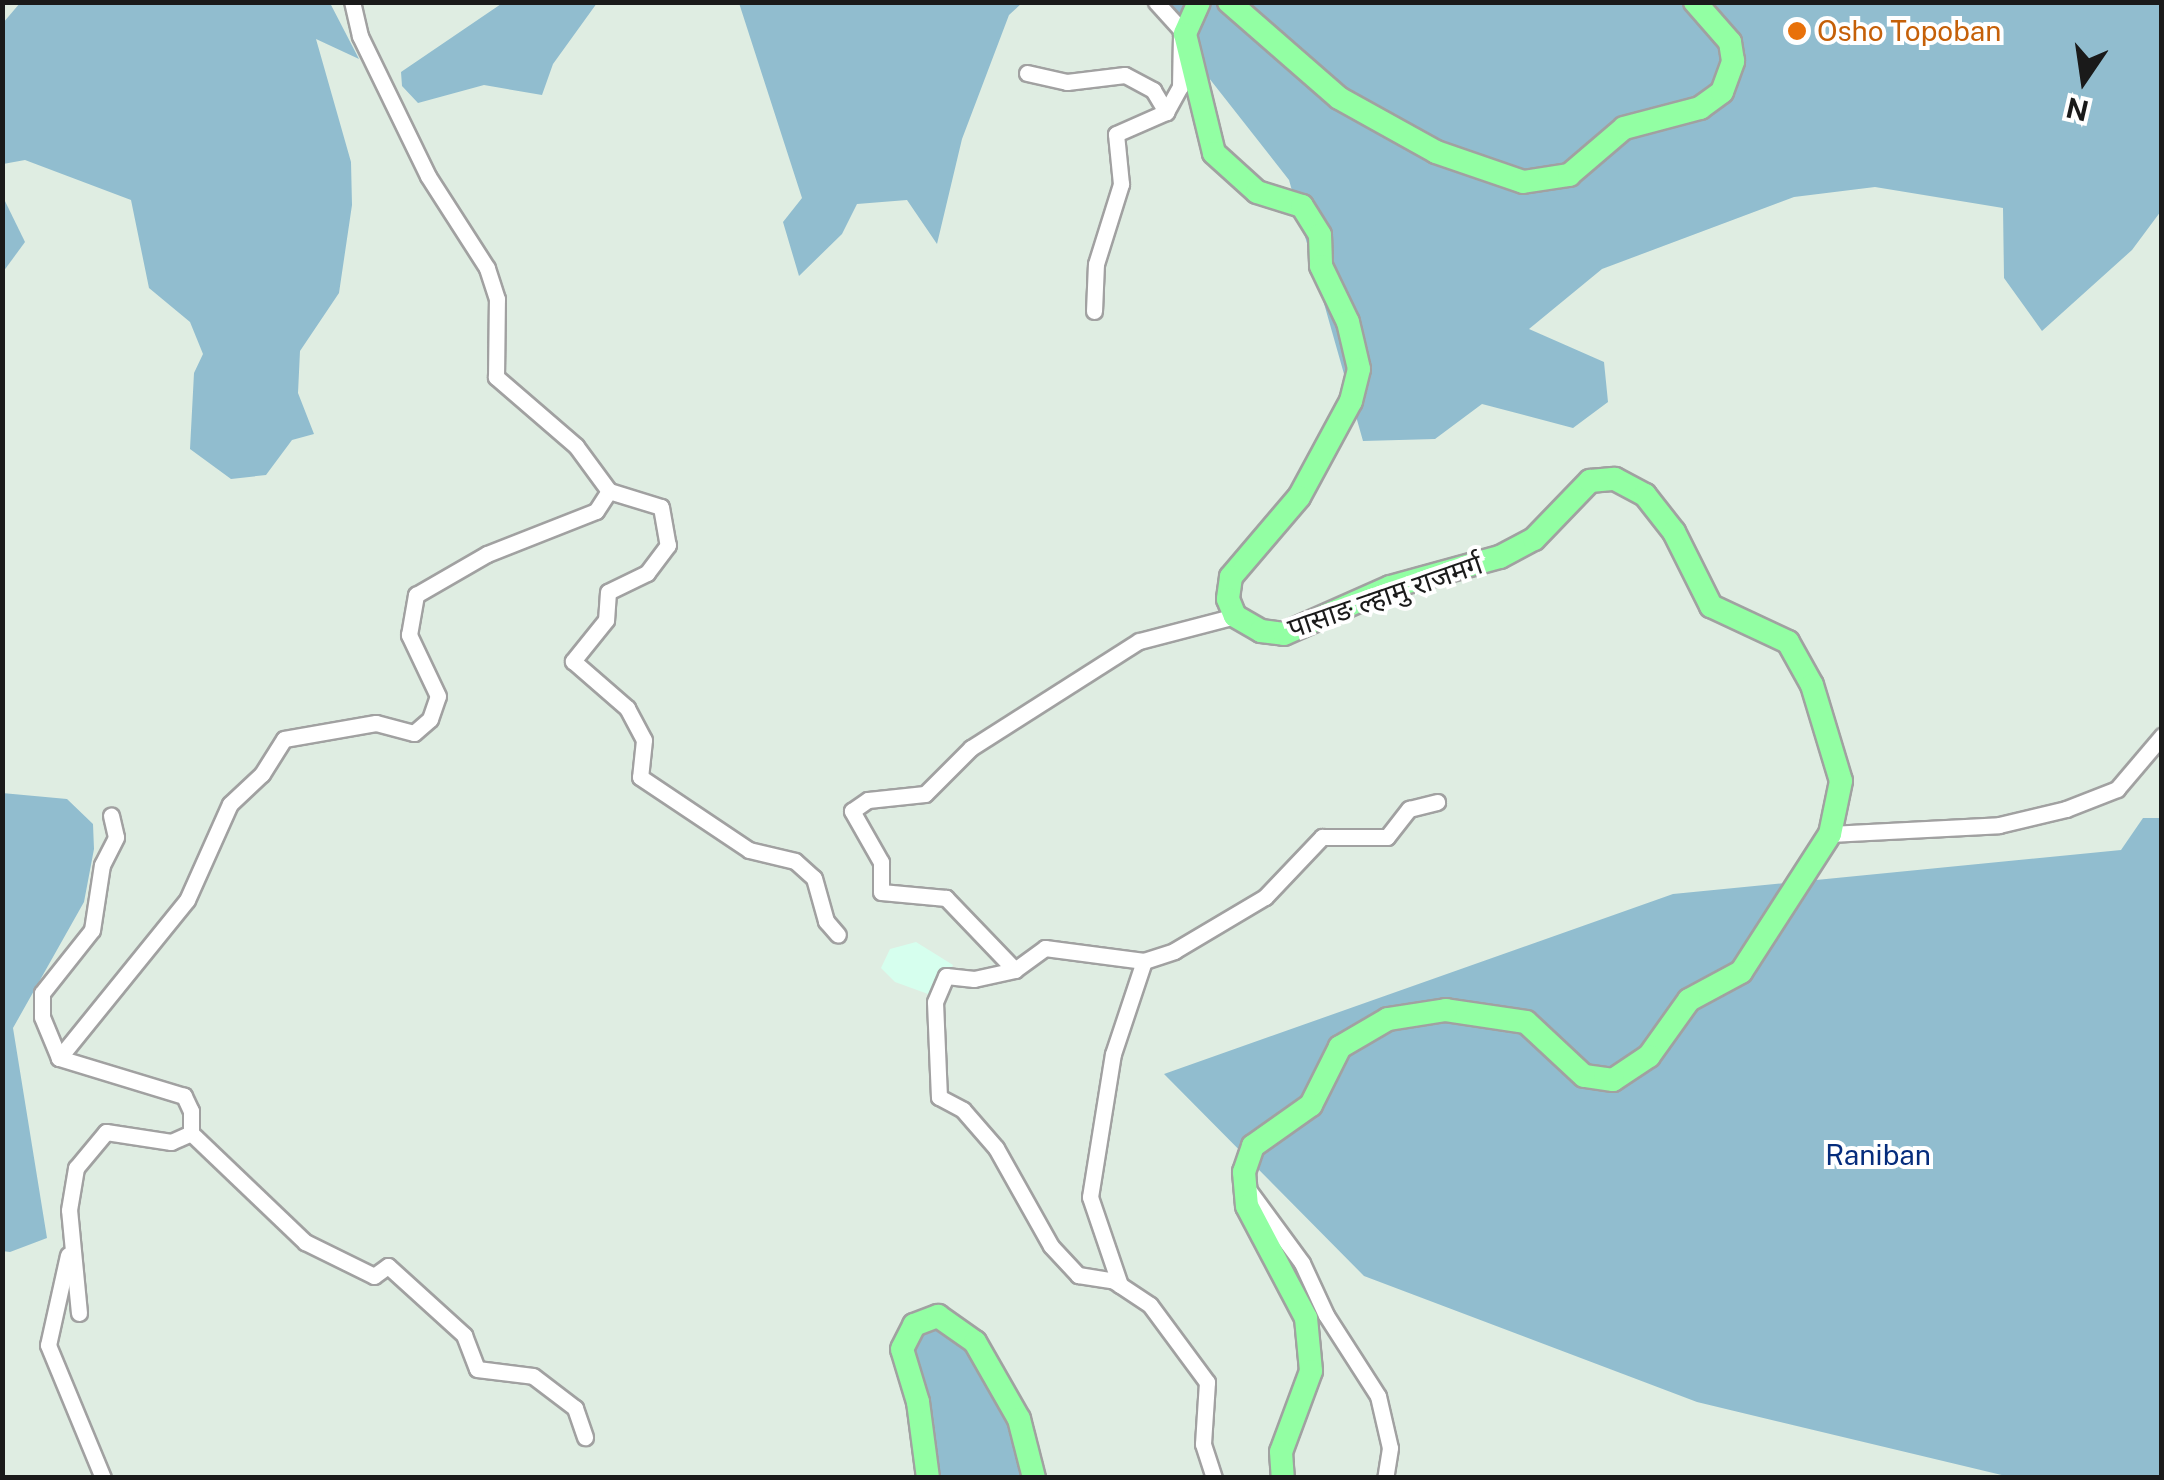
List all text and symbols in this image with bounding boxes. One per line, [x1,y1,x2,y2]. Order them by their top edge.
place label: Osho Topoban [1817,14,2002,48]
marker: Osho Topoban [1786,20,1808,42]
north arrow [2034,30,2134,130]
text: N [2063,91,2092,128]
street label: पासाङ ल्हामु राजमर्ग [1283,547,1487,645]
park label: Raniban [1825,1138,1931,1172]

